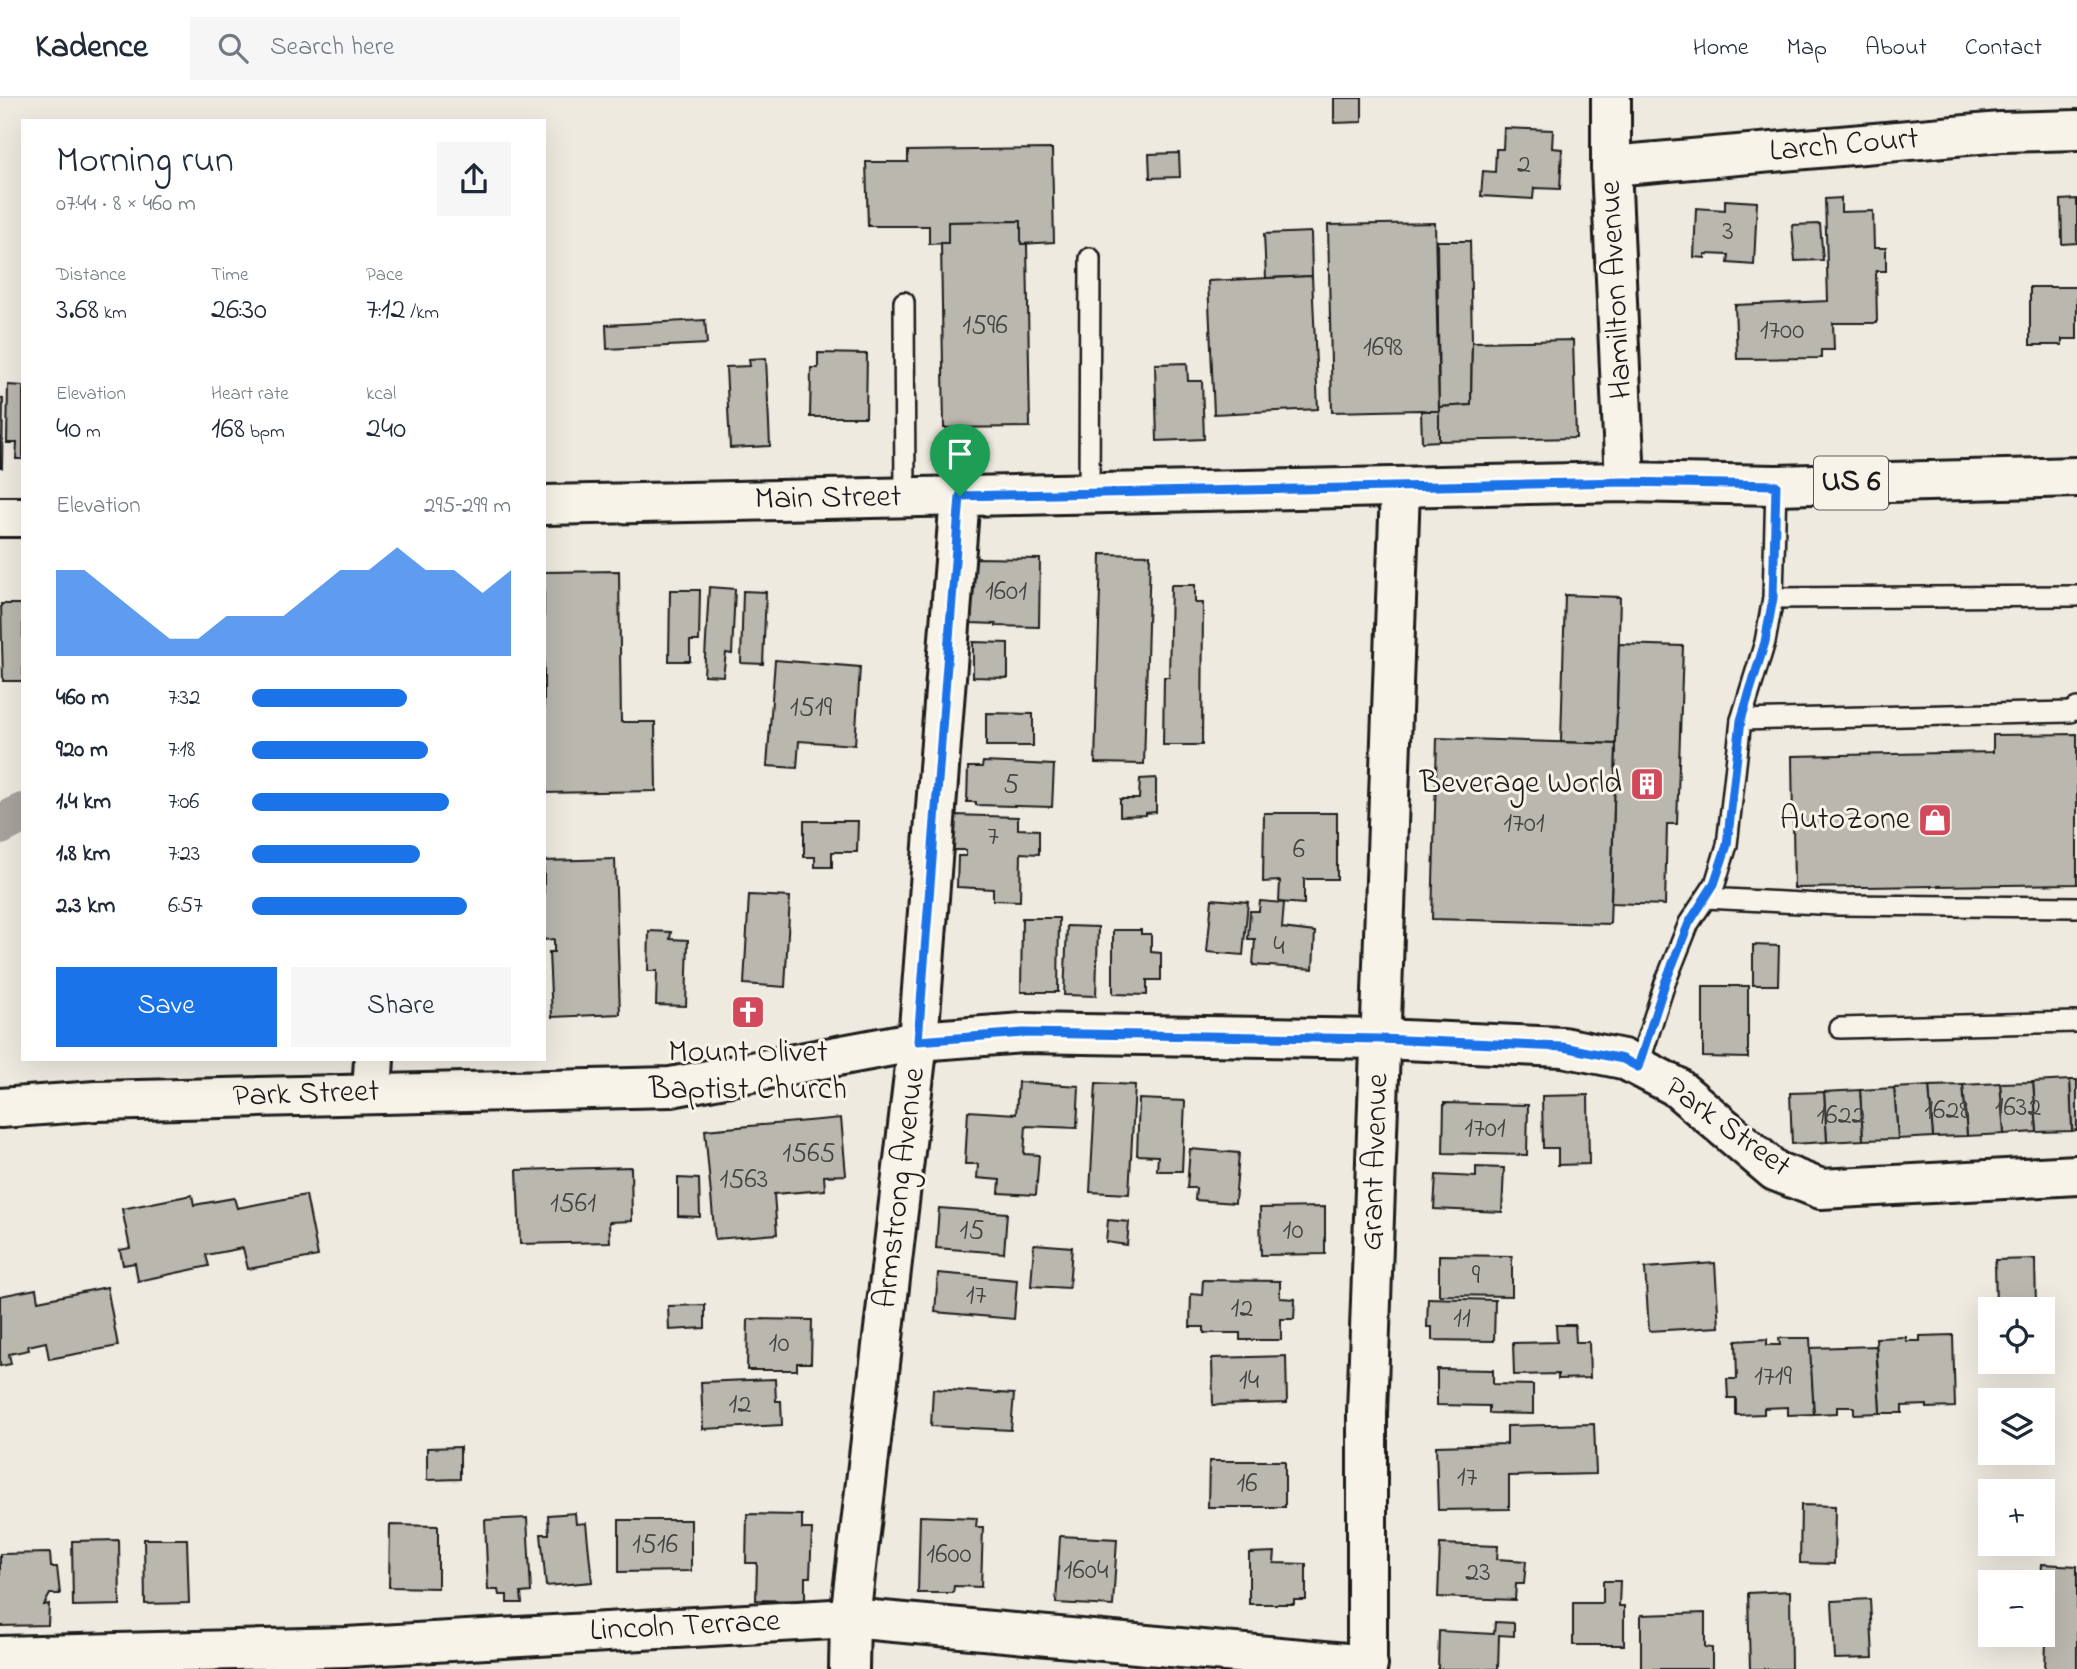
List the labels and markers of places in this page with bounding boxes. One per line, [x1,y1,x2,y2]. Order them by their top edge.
pin [930,424,990,496]
place label: Beverage World [1419,761,1622,808]
building icon: Beverage World [1628,765,1666,803]
place label: AutoZone [1780,797,1911,844]
shop icon: AutoZone [1916,801,1954,839]
church icon: Mount Olivet Baptist Church [729,993,767,1031]
place label: Mount Olivet Baptist Church [648,1030,847,1114]

